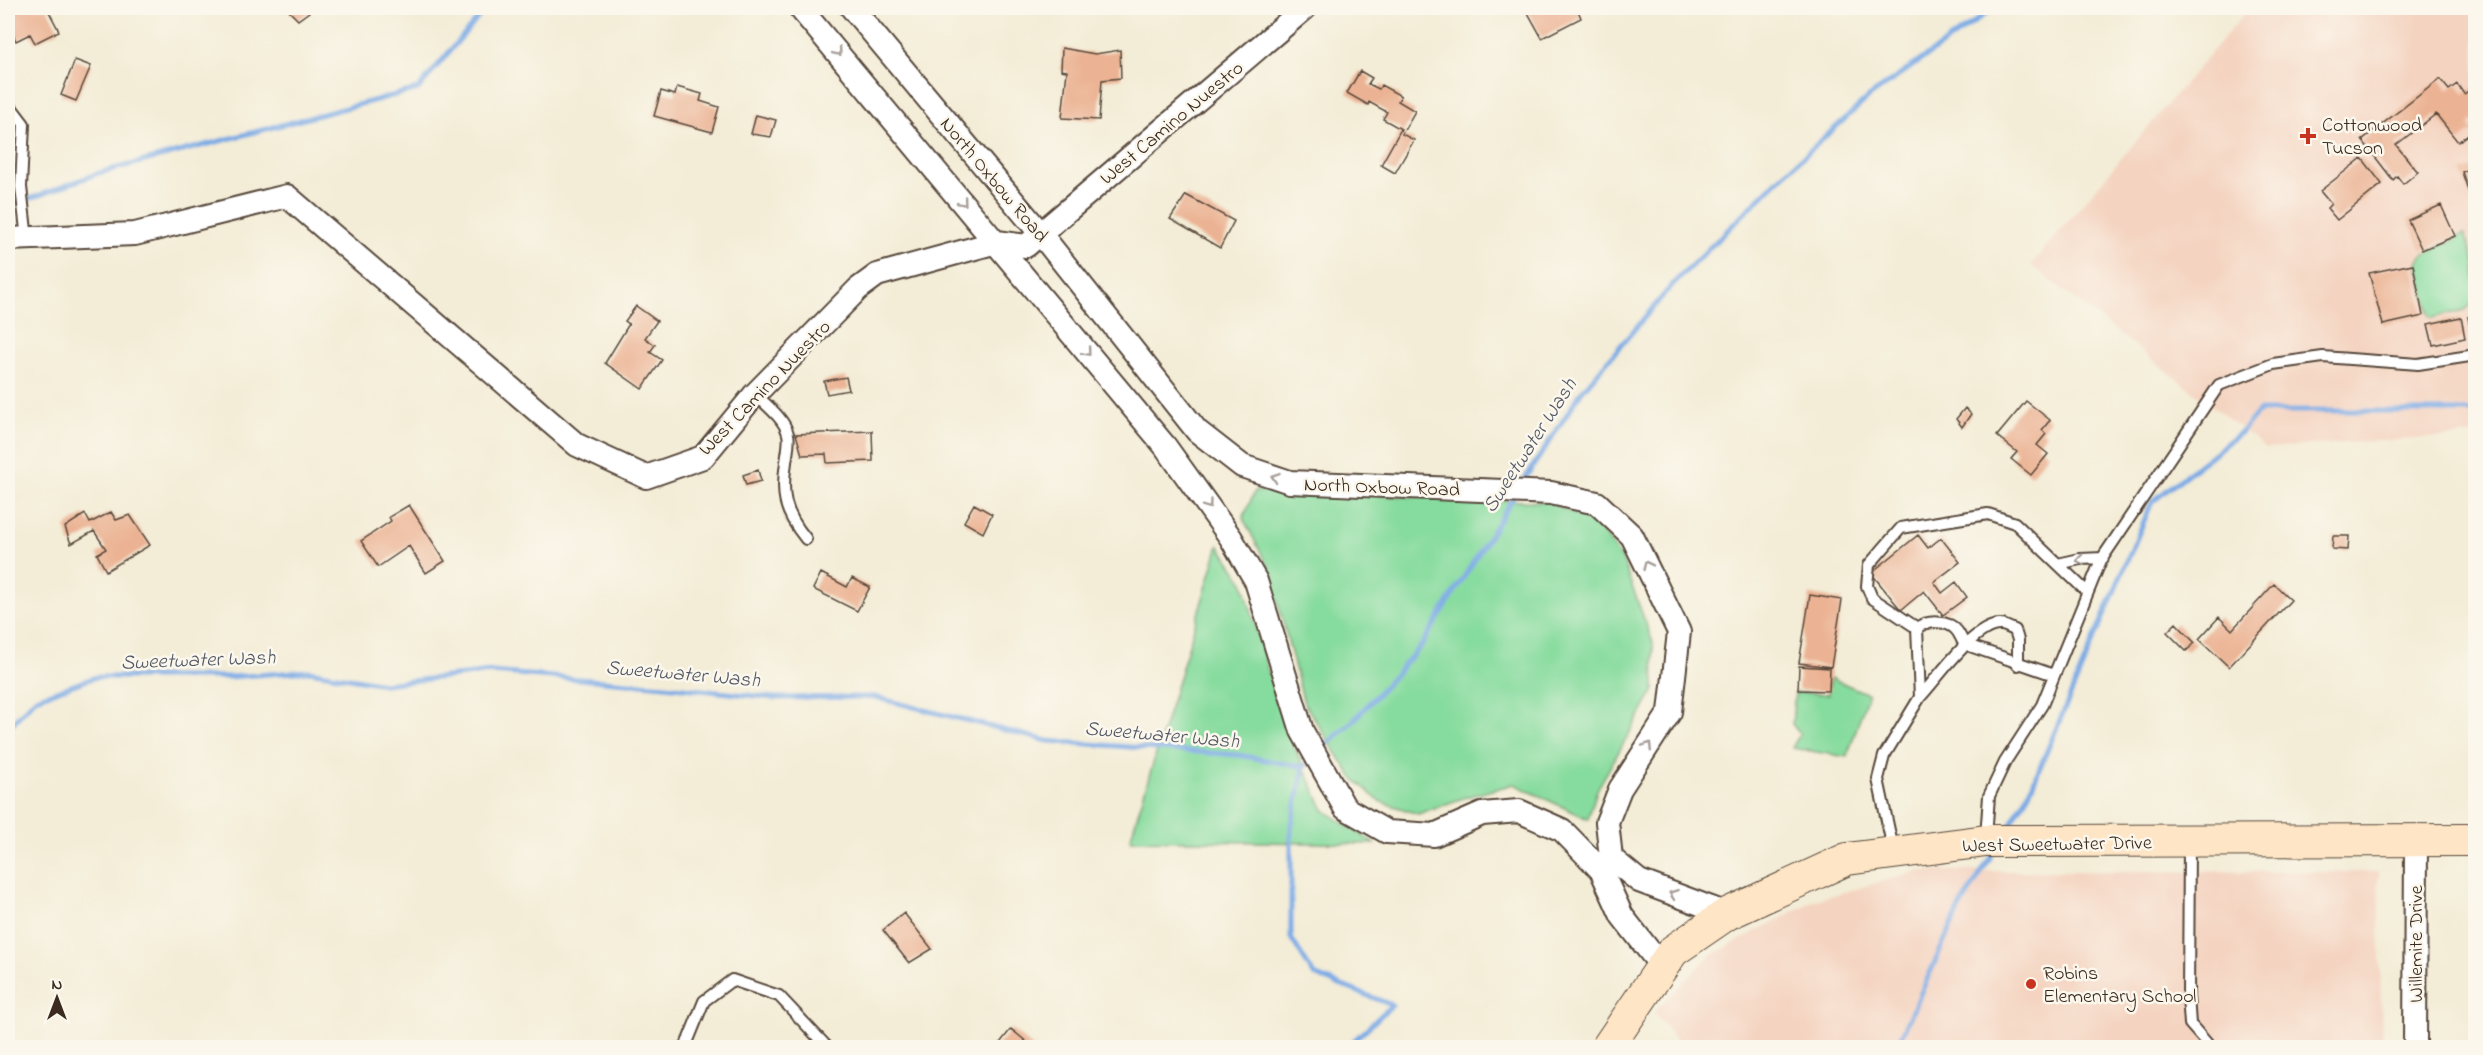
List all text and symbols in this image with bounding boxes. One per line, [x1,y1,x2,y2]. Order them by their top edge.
one-way arrow [830,45,841,56]
street label: West Camino Nuestro [1094,55,1251,193]
street label: North Oxbow Road [932,112,1054,250]
place label: Cottonwood Tucson [2322,112,2422,164]
marker: Cottonwood Tucson [2299,127,2317,145]
one-way arrow [956,195,967,206]
street label: West Camino Nuestro [693,314,839,464]
one-way arrow [1080,345,1091,356]
water label: Sweetwater Wash [1476,372,1586,519]
one-way arrow [1270,471,1281,484]
street label: North Oxbow Road [1303,471,1460,506]
one-way arrow [1201,499,1212,510]
one-way arrow [2076,553,2085,565]
one-way arrow [1642,561,1654,572]
water label: Sweetwater Wash [120,643,277,679]
water label: Sweetwater Wash [604,653,762,697]
water label: Sweetwater Wash [1083,714,1241,758]
one-way arrow [1641,741,1652,752]
street label: West Sweetwater Drive [1962,829,2152,862]
street label: Willemite Drive [2403,885,2432,1003]
one-way arrow [1668,888,1678,901]
place label: Robins Elementary School [2043,960,2196,1012]
north arrow [27,968,87,1028]
text: N [52,973,63,997]
marker: Robins Elementary School [2024,977,2038,991]

